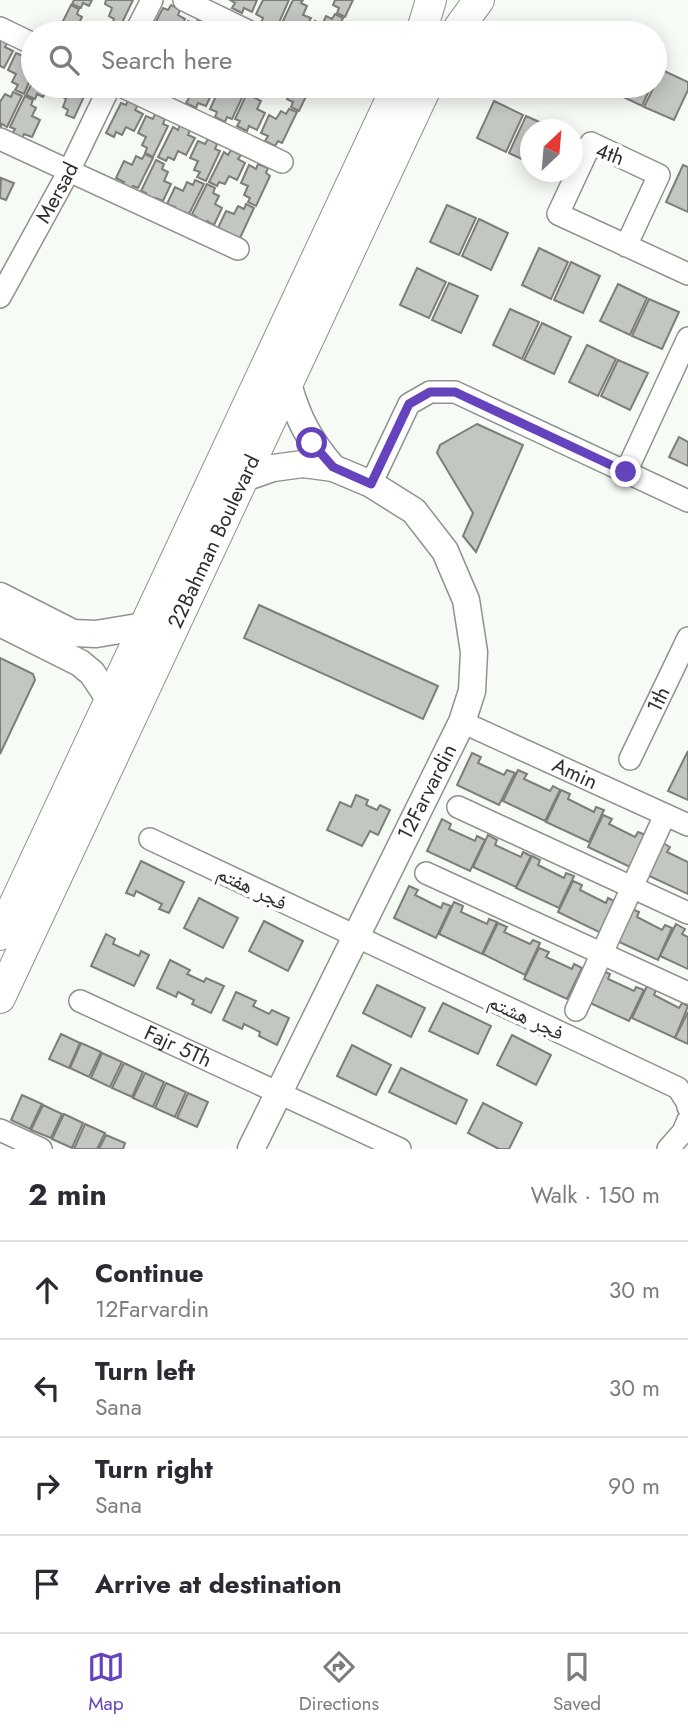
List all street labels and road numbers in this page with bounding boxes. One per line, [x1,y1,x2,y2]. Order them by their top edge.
street label: 4th [592,135,628,173]
street label: Mersad [28,157,86,229]
street label: 22Bahman Boulevard [160,450,267,633]
street label: 1th [639,681,678,717]
street label: 12Farvardin [390,739,464,845]
street label: Amin [547,750,602,797]
street label: فجر هفتم [212,858,292,918]
street label: فجر هشتم [483,986,569,1048]
street label: Fajr 5Th [139,1018,217,1075]

